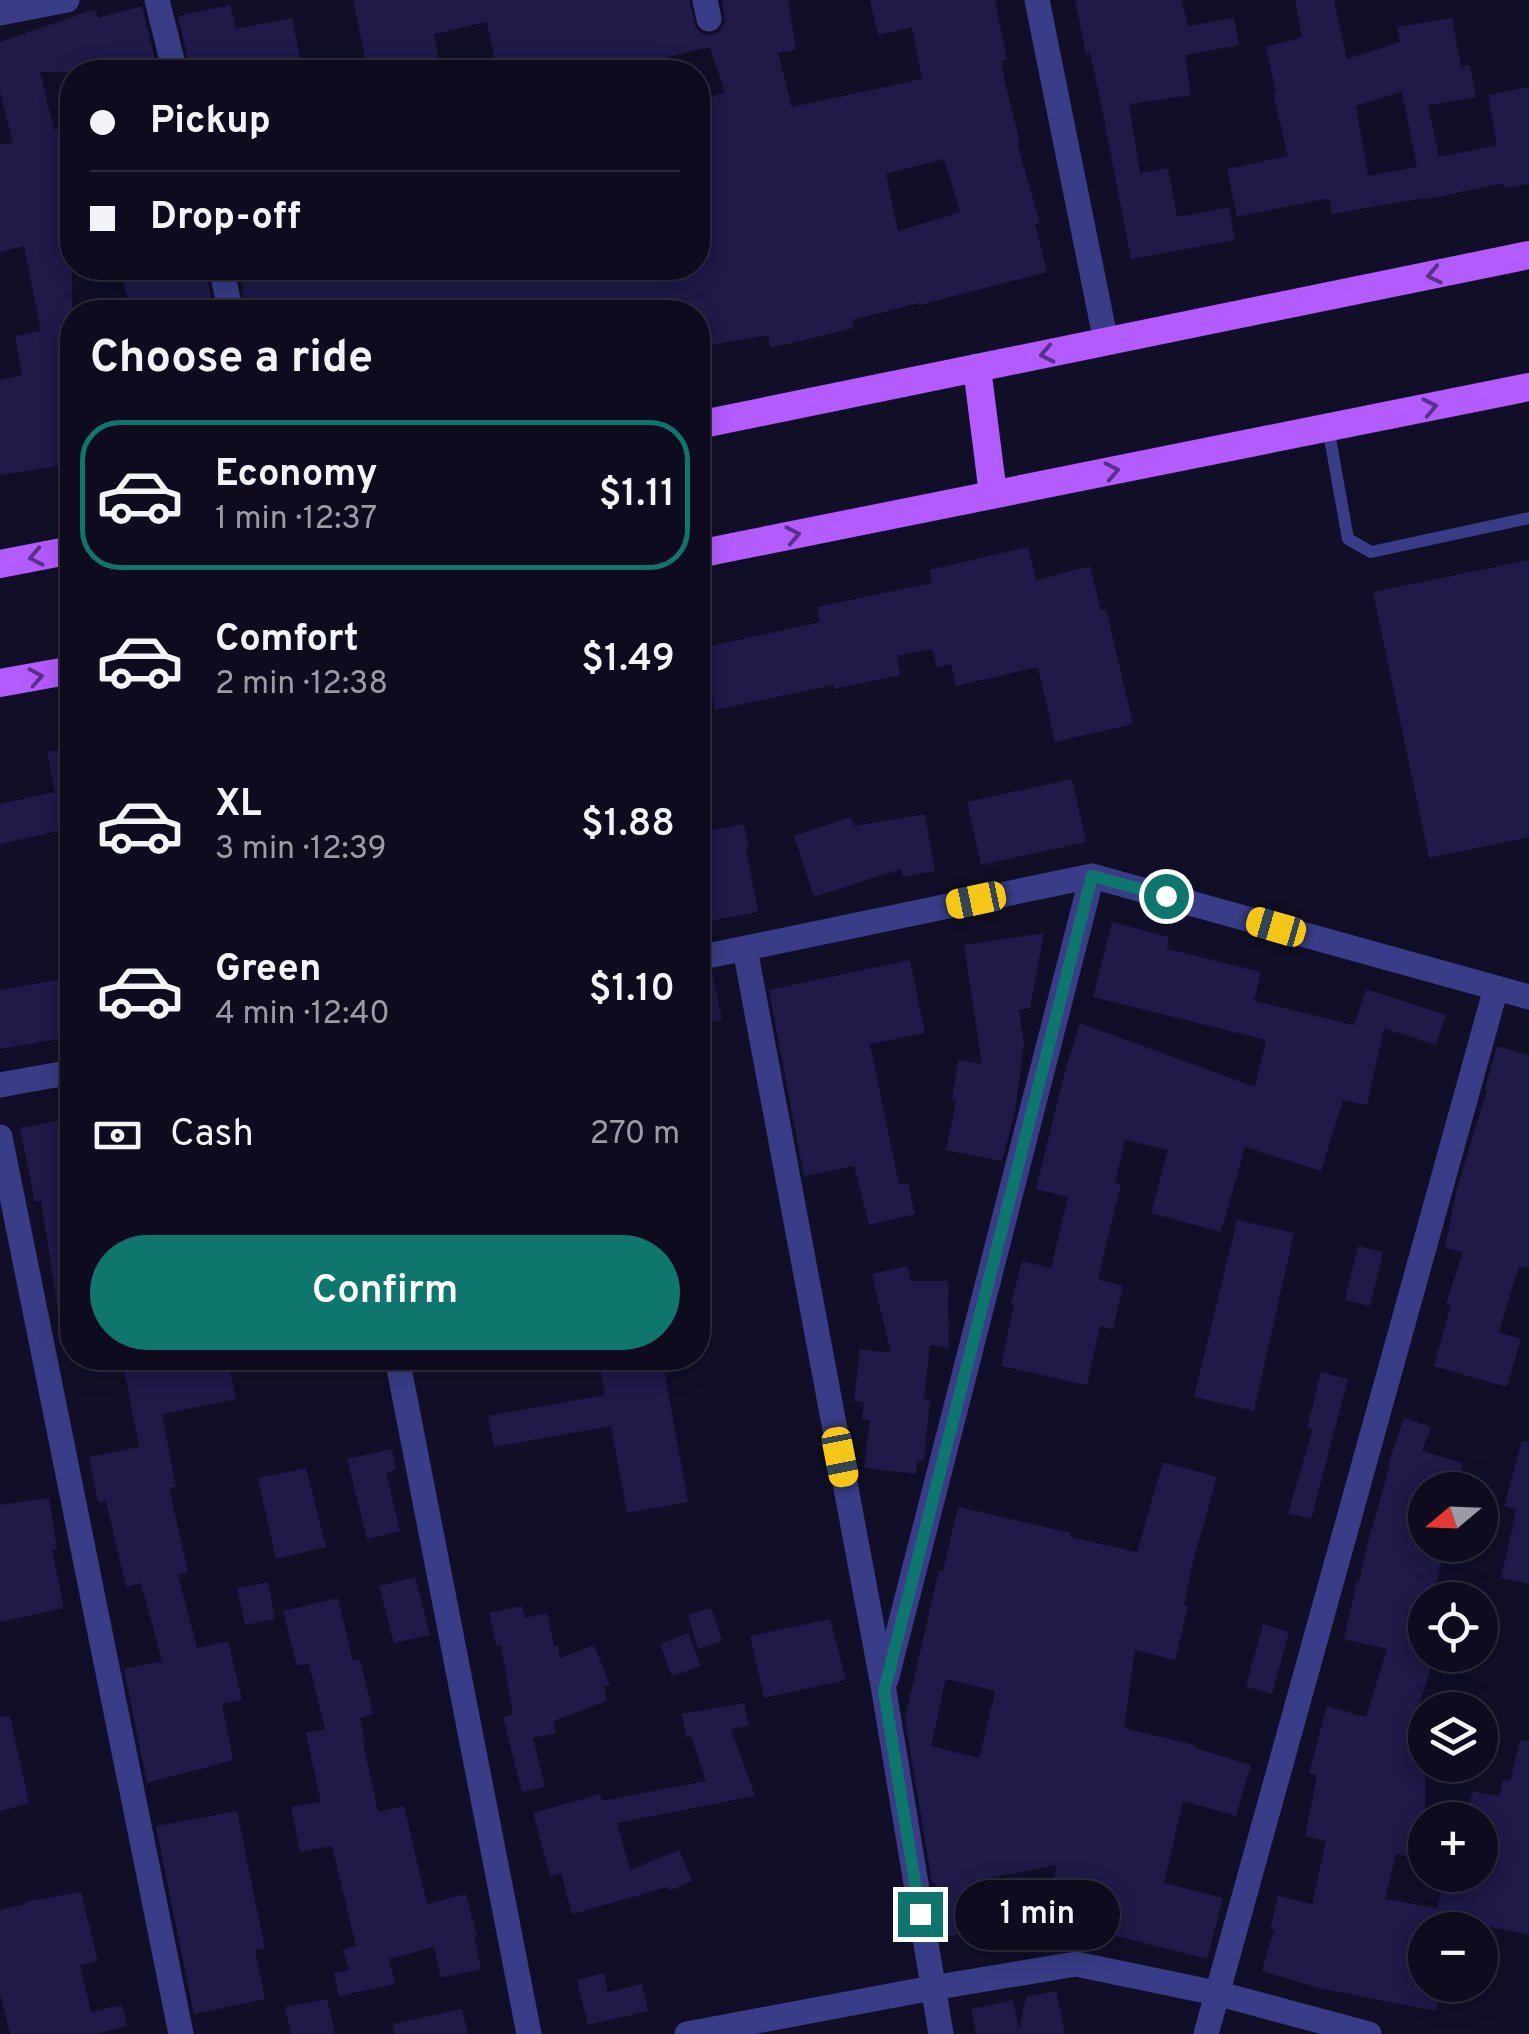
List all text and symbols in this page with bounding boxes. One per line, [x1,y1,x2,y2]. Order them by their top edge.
text: Pickup [150,98,271,147]
text: Drop-off [150,194,301,243]
one-way arrow [1425,263,1442,284]
text: Choose a ride [90,331,373,388]
one-way arrow [1038,343,1055,364]
one-way arrow [1421,397,1438,418]
icon: car [95,450,185,540]
text: Economy [215,451,377,500]
one-way arrow [1103,461,1120,482]
text: $1.11 [599,471,675,520]
text: 1 min · 12:37 [215,500,377,540]
one-way arrow [784,525,801,546]
one-way arrow [28,546,45,567]
icon: car [95,615,185,705]
text: Comfort [215,616,359,665]
text: $1.49 [581,636,675,685]
text: 2 min · 12:38 [215,665,388,705]
one-way arrow [28,667,44,688]
icon: car [95,780,185,870]
text: XL [215,781,262,830]
text: $1.88 [581,801,675,850]
text: 3 min · 12:39 [215,830,387,870]
route start [1144,874,1189,919]
car [944,879,1008,921]
car [1243,904,1309,950]
icon: car [95,945,185,1035]
text: Green [215,946,321,995]
text: $1.10 [589,966,675,1015]
text: 4 min · 12:40 [215,995,390,1035]
icon: cash [90,1108,145,1163]
text: Cash [170,1111,254,1160]
text: 270 m [590,1115,680,1155]
button: Confirm [90,1235,680,1350]
car [820,1425,860,1489]
north arrow [1408,1472,1498,1562]
map controls [1408,1472,1498,2002]
button: locate [1408,1582,1498,1672]
button: layers [1408,1692,1498,1782]
button: + [1408,1802,1498,1892]
callout: 1 min [955,1879,1120,1949]
route end [898,1892,943,1937]
text: 1 min [1000,1895,1075,1935]
button: − [1408,1912,1498,2002]

